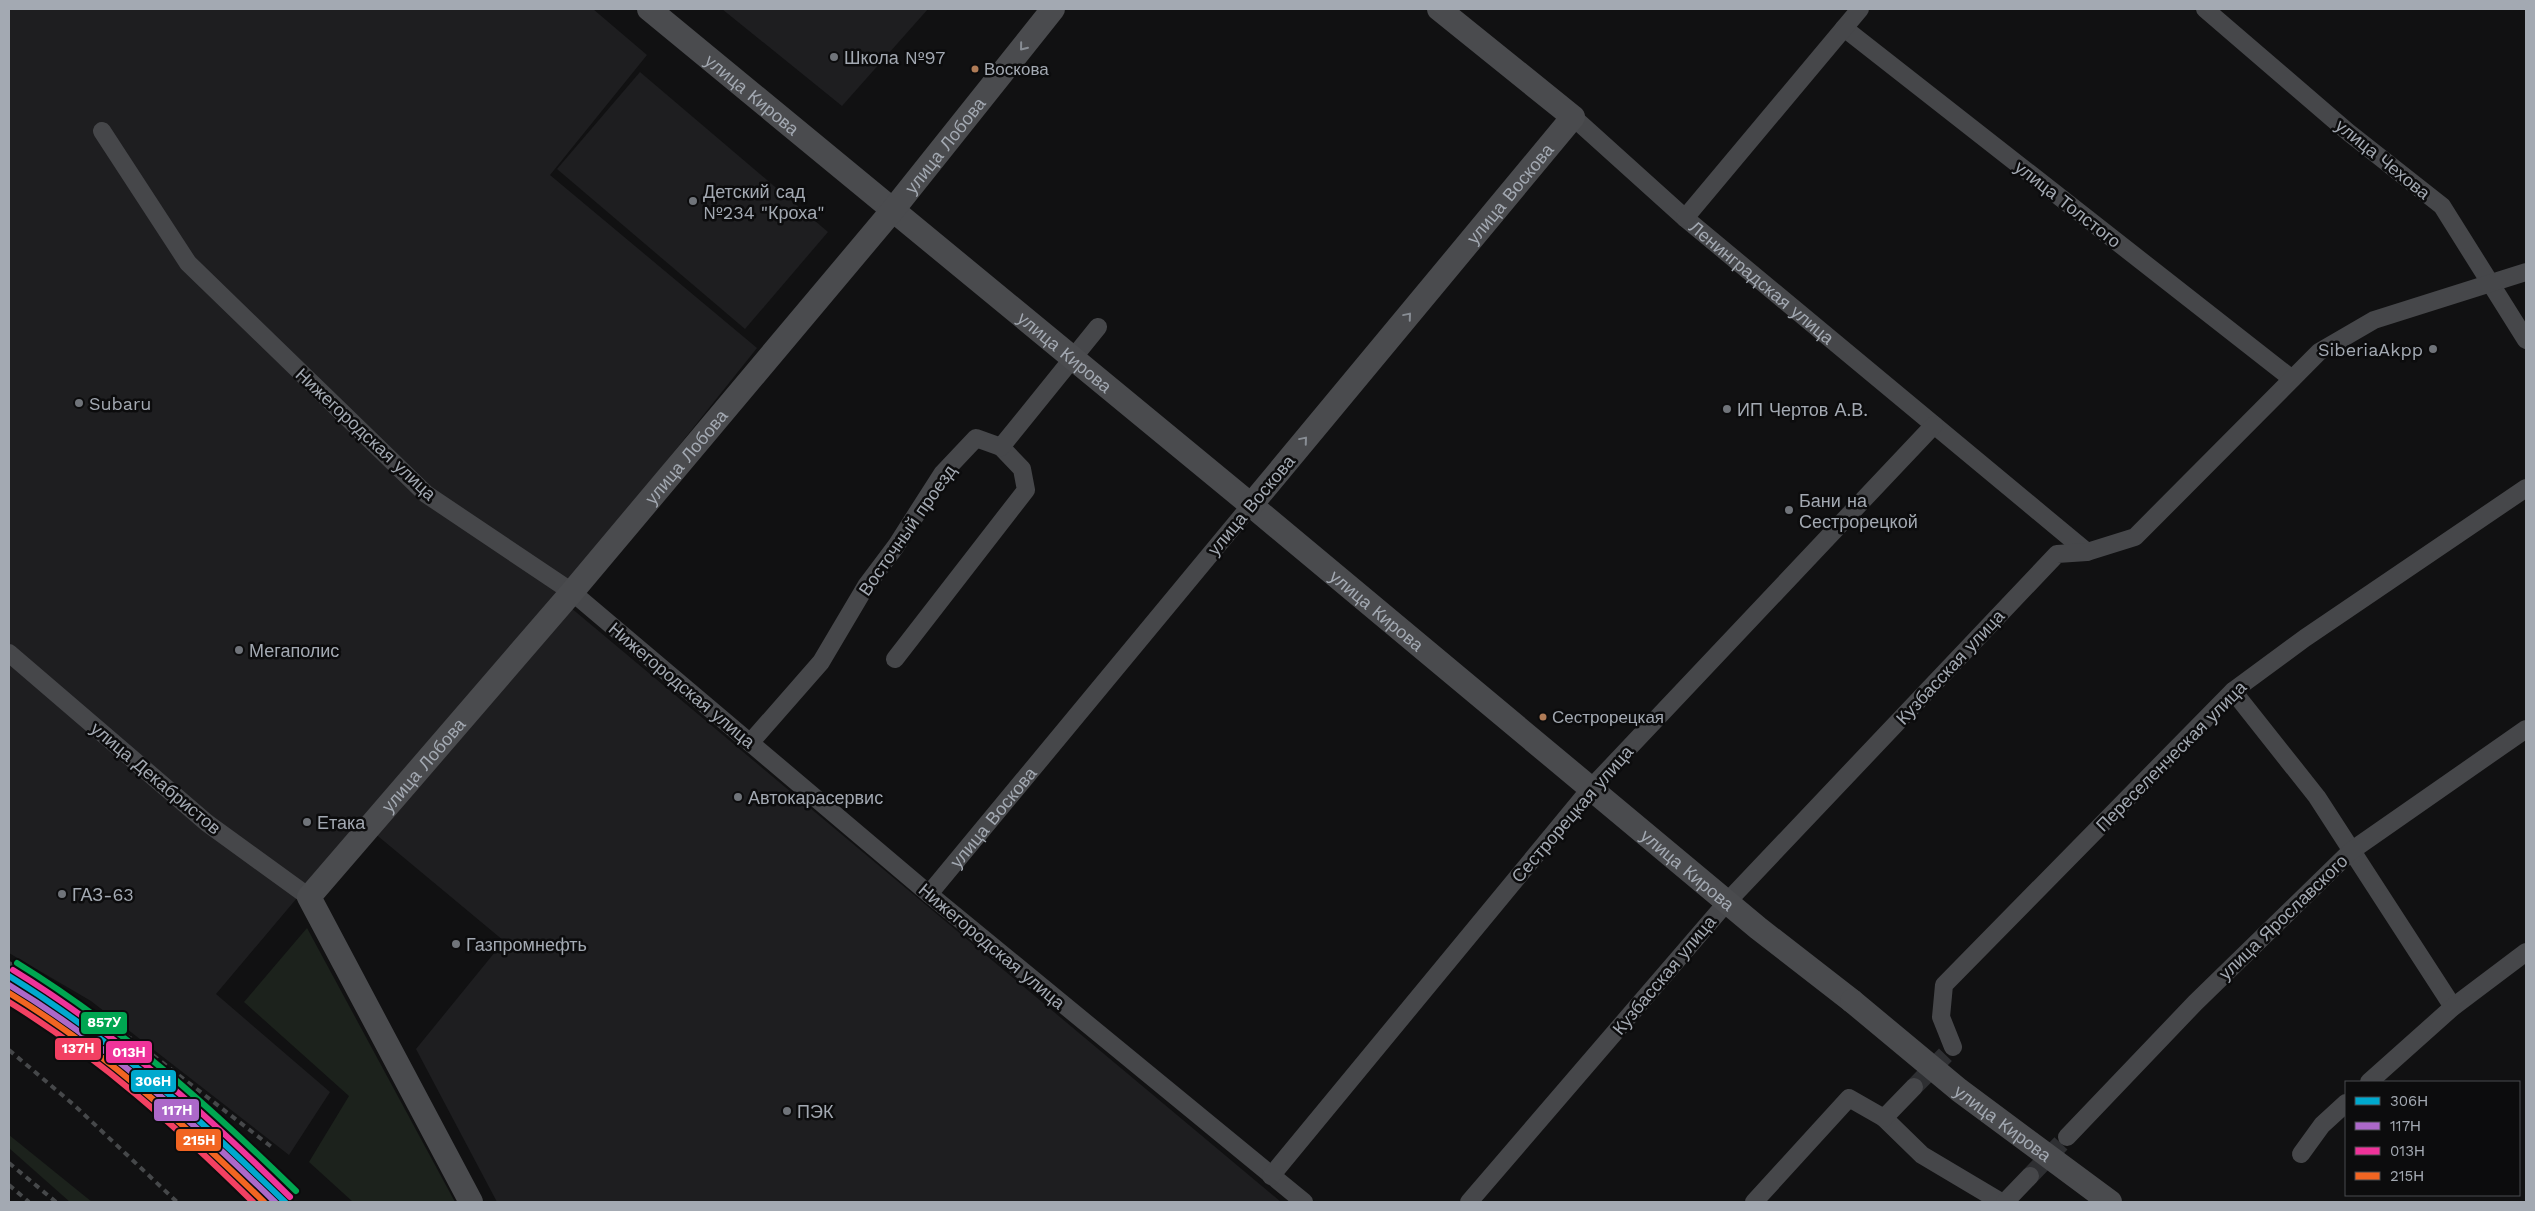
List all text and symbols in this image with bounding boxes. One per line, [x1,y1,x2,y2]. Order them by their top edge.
one-way arrow [1020,41,1028,50]
place label: Школа №97 [844,47,945,68]
street label: улица Кирова [701,49,804,140]
marker: Школа №97 [828,51,840,63]
place label: Воскова [984,59,1049,79]
marker: Воскова [970,64,980,74]
street label: улица Лобова [900,92,990,197]
street label: улица Чехова [2332,115,2435,204]
street label: улица Воскова [1462,138,1558,248]
street label: улица Толстого [2011,156,2125,252]
place label: Детский сад №234 "Кроха" [703,181,824,223]
marker: Детский сад №234 "Кроха" [687,195,699,207]
street label: Ленинградская улица [1685,216,1839,349]
street label: улица Кирова [1014,307,1117,397]
one-way arrow [1403,312,1412,321]
place label: SiberiaAkpp [2318,339,2423,360]
marker: SiberiaAkpp [2427,343,2439,355]
street label: Нижегородская улица [292,364,441,505]
place label: Subaru [89,393,151,414]
marker: Subaru [73,397,85,409]
place label: ИП Чертов А.В. [1737,399,1868,420]
marker: ИП Чертов А.В. [1721,403,1733,415]
street label: улица Лобова [640,404,732,508]
one-way arrow [1299,437,1308,446]
street label: улица Воскова [1203,450,1300,559]
street label: Восточный проезд [854,460,960,599]
place label: Бани на Сестрорецкой [1799,490,1918,532]
marker: Бани на Сестрорецкой [1783,504,1795,516]
street label: улица Кирова [1326,565,1429,656]
street label: Кузбасская улица [1891,605,2009,729]
street label: Нижегородская улица [605,618,760,753]
place label: Мегаполис [249,640,339,661]
marker: Мегаполис [233,644,245,656]
street label: Переселенческая улица [2091,676,2251,836]
place label: Сестрорецкая [1552,707,1664,727]
marker: Сестрорецкая [1538,712,1548,722]
street label: улица Лобова [377,713,470,816]
street label: улица Декабристов [87,718,225,838]
street label: Сестрорецкая улица [1507,741,1638,887]
street label: улица Воскова [945,762,1041,871]
place label: Автокарасервис [748,787,883,808]
marker: Автокарасервис [732,791,744,803]
place label: Етака [317,812,366,833]
marker: Етака [301,816,313,828]
street label: улица Кирова [1637,824,1740,915]
street label: улица Ярославского [2214,850,2352,984]
street label: Нижегородская улица [915,879,1070,1014]
place label: ГАЗ-63 [72,884,134,905]
marker: ГАЗ-63 [56,888,68,900]
street label: Кузбасская улица [1608,910,1721,1039]
place label: Газпромнефть [466,934,587,955]
marker: Газпромнефть [450,938,462,950]
line badge: 857У [80,1011,128,1035]
text: 857У [87,1014,121,1030]
line badge: 137Н [54,1037,102,1061]
text: 137Н [62,1040,94,1056]
line badge: 013Н [105,1040,153,1064]
text: 013Н [112,1044,146,1060]
line badge: 306Н [130,1069,177,1093]
text: 306Н [135,1073,171,1089]
street label: улица Кирова [1950,1080,2057,1166]
legend [2345,1081,2520,1196]
text: 306Н [2390,1092,2428,1110]
line badge: 117Н [153,1098,200,1122]
place label: ПЭК [797,1101,834,1122]
text: 117Н [162,1102,192,1118]
marker: ПЭК [781,1105,793,1117]
text: 117Н [2390,1117,2421,1135]
line badge: 215Н [175,1128,222,1152]
text: 215Н [183,1132,215,1148]
text: 013Н [2390,1142,2425,1160]
text: 215Н [2390,1167,2424,1185]

